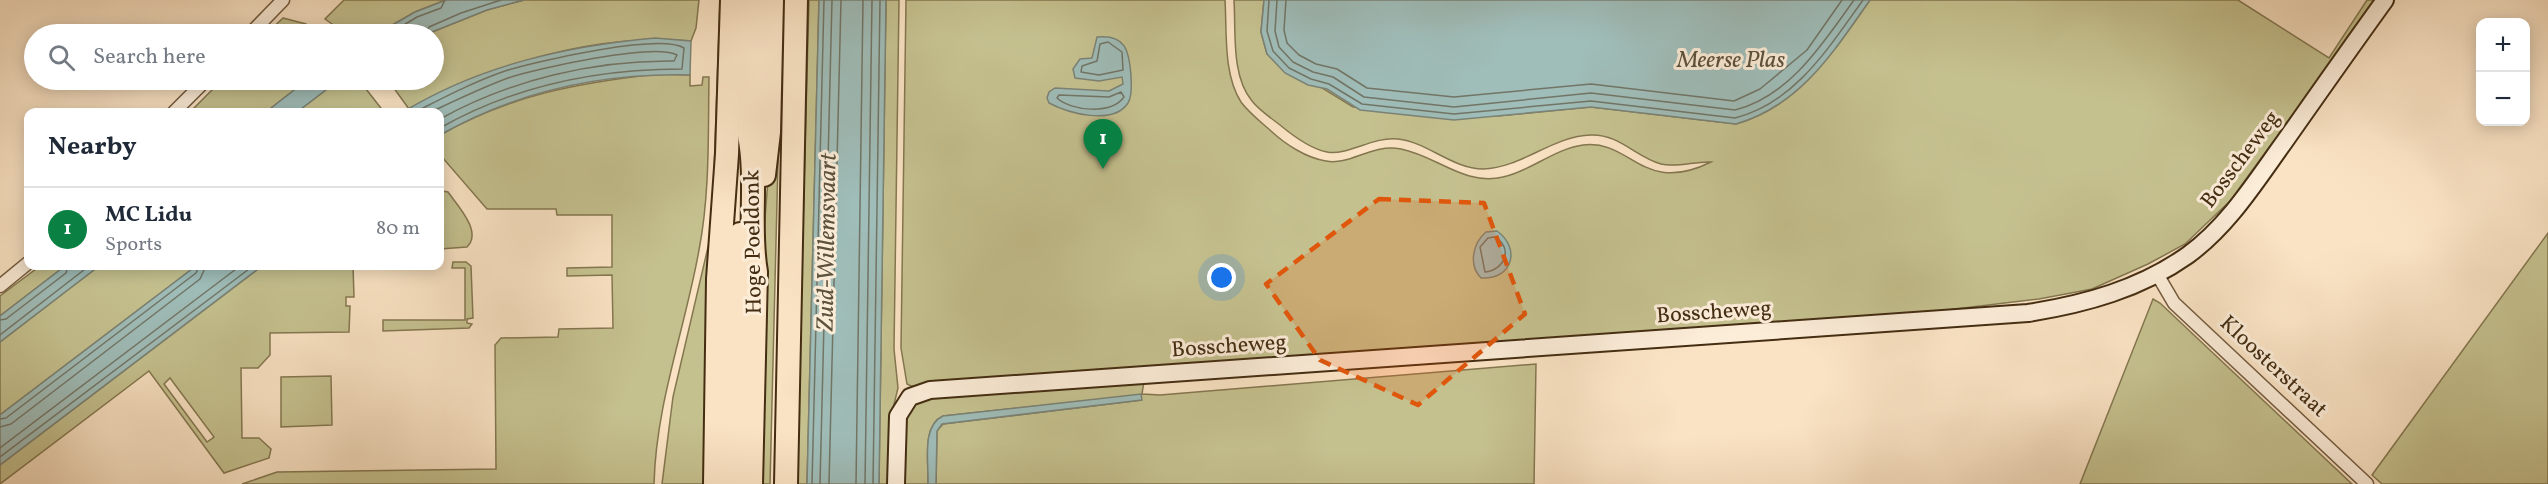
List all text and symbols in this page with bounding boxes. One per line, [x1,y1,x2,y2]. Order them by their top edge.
map controls [2476,18,2530,126]
button: + [2476,18,2530,72]
search box [24,24,444,90]
icon: search [45,41,78,74]
text: Search here [93,42,206,73]
water label: Meerse Plas [1676,44,1785,78]
button: − [2476,72,2530,126]
street label: Bosscheweg [2194,105,2288,215]
pin: 1 [1084,120,1122,169]
text: Nearby [48,129,137,165]
water label: Zuid-Willemsvaart [809,152,847,332]
street label: Hoge Poeldonk [737,169,771,315]
text: MC Lidu [105,200,192,231]
text: 1 [63,215,72,243]
text: 80 m [376,215,420,243]
text: Sports [105,231,162,259]
your location [1207,263,1236,292]
street label: Bosscheweg [1655,294,1773,332]
street label: Kloosterstraat [2212,309,2334,425]
street label: Bosscheweg [1170,328,1288,366]

